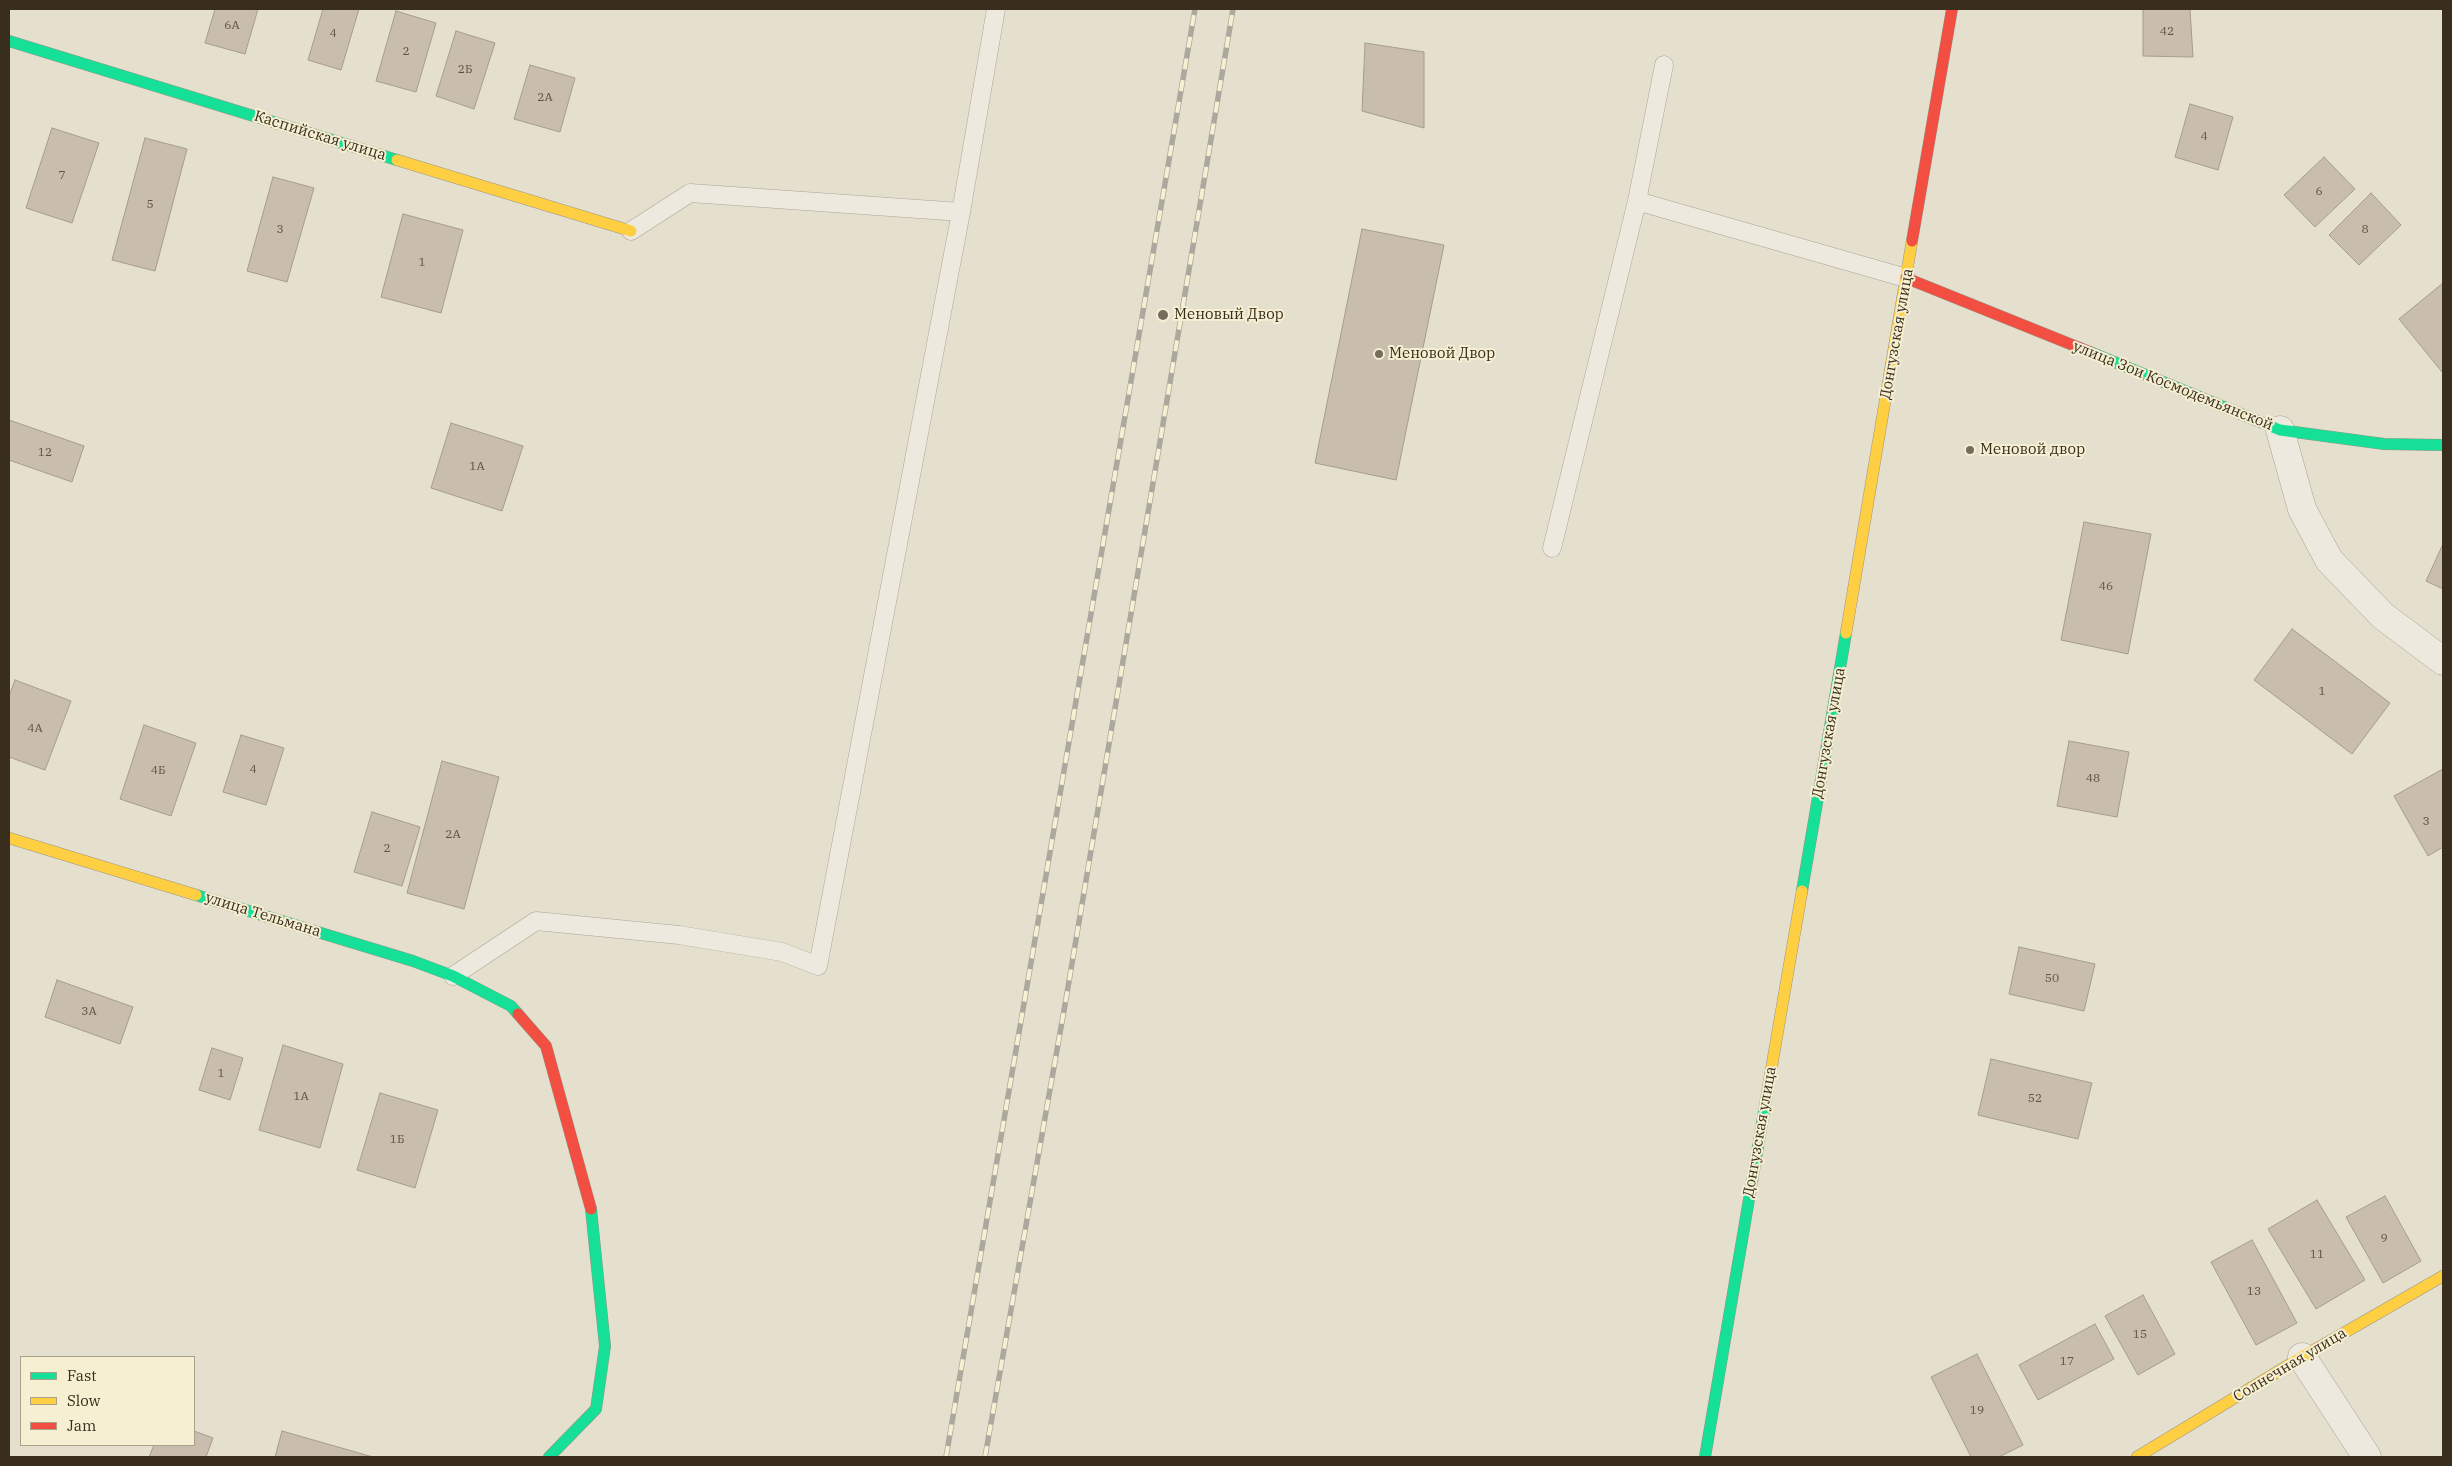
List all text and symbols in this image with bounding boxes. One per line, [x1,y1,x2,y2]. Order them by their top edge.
house number: 6А [224,19,240,33]
house number: 42 [2160,25,2174,39]
house number: 4 [329,27,337,41]
house number: 2 [402,45,410,59]
house number: 2Б [458,63,472,77]
house number: 2А [537,91,553,105]
street label: Каспийская улица [252,107,388,165]
house number: 4 [2200,130,2208,144]
house number: 7 [58,169,66,183]
house number: 6 [2315,185,2323,199]
house number: 5 [146,198,154,212]
house number: 3 [276,223,284,237]
house number: 8 [2361,223,2369,237]
house number: 1 [418,256,426,270]
street label: Донгузская улица [1877,267,1917,401]
place label: Меновый Двор [1174,306,1284,324]
marker: Меновый Двор [1156,308,1170,322]
street label: улица Зои Космодемьянской [2070,338,2276,434]
place label: Меновой Двор [1389,345,1495,363]
marker: Меновой Двор [1373,348,1385,360]
place label: Меновой двор [1980,441,2085,459]
marker: Меновой двор [1964,444,1976,456]
house number: 12 [38,446,52,460]
house number: 1А [469,460,485,474]
house number: 46 [2099,580,2113,594]
street label: Донгузская улица [1809,666,1849,800]
house number: 1 [2318,685,2326,699]
house number: 4А [27,722,43,736]
house number: 4 [249,763,257,777]
house number: 4Б [151,764,165,778]
house number: 48 [2086,772,2100,786]
house number: 3 [2422,815,2430,829]
house number: 2А [445,828,461,842]
house number: 2 [383,842,391,856]
street label: улица Тельмана [203,889,323,941]
house number: 50 [2045,972,2059,986]
house number: 3А [81,1005,97,1019]
street label: Донгузская улица [1740,1065,1780,1199]
house number: 1 [217,1067,225,1081]
house number: 1А [293,1090,309,1104]
house number: 52 [2028,1092,2042,1106]
house number: 1Б [390,1133,404,1147]
house number: 9 [2380,1232,2388,1246]
house number: 11 [2310,1248,2324,1262]
house number: 13 [2247,1285,2261,1299]
street label: Солнечная улица [2230,1324,2350,1406]
house number: 15 [2133,1328,2147,1342]
house number: 17 [2060,1355,2074,1369]
legend [20,1356,195,1446]
text: Fast [67,1366,97,1385]
text: Slow [67,1391,100,1410]
house number: 19 [1970,1404,1984,1418]
text: Jam [67,1416,96,1435]

